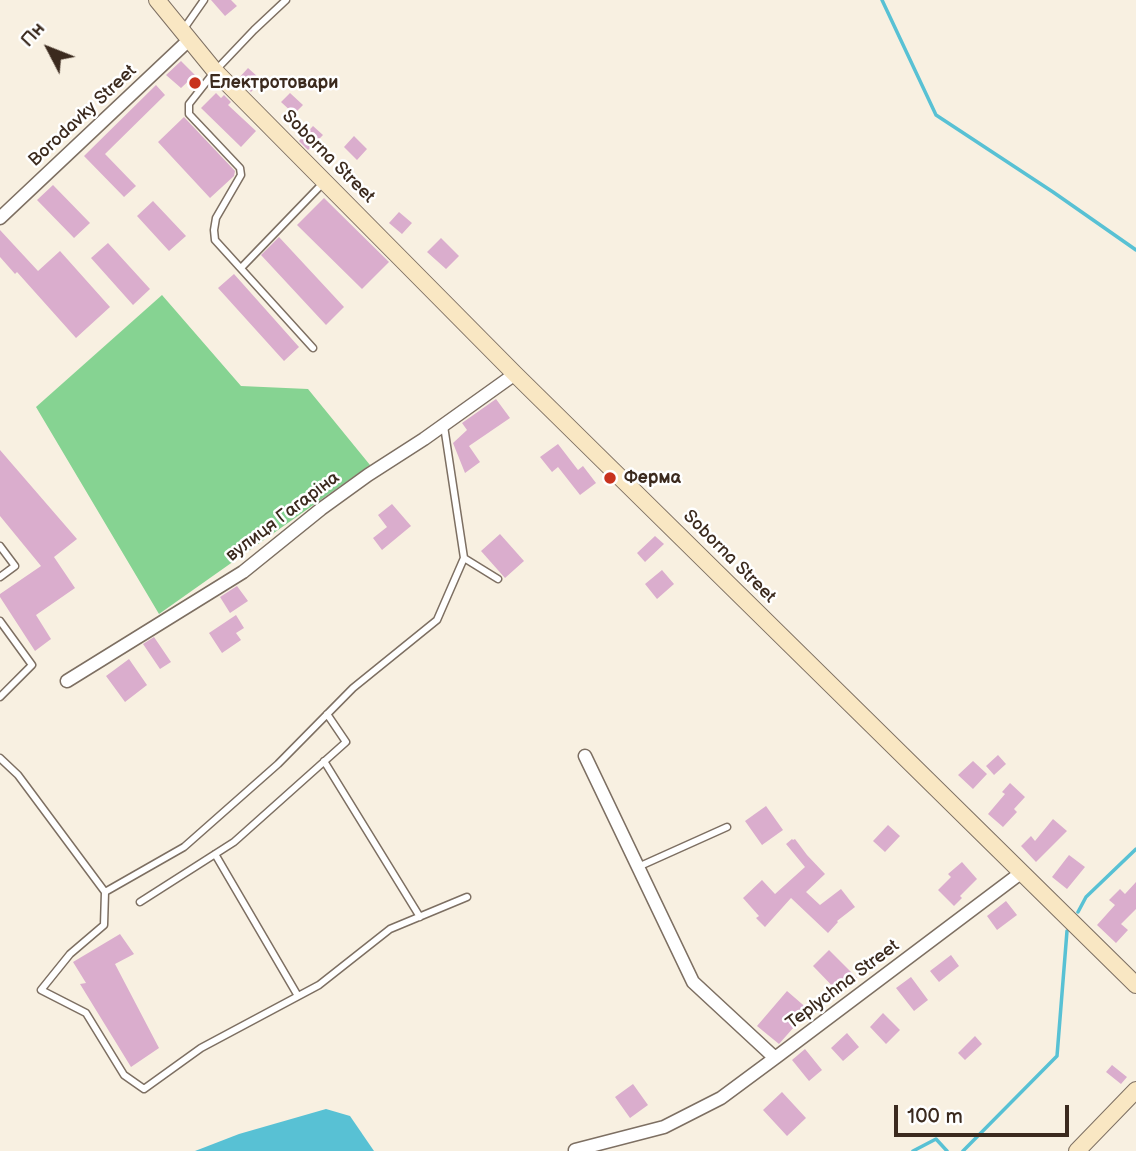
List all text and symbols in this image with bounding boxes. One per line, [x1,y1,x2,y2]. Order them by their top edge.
north arrow [14,14,84,84]
text: Пн [16,18,50,52]
street label: Borodavky Street [25,60,141,172]
place label: Електротовари [209,72,338,94]
marker: Електротовари [187,75,203,91]
street label: Soborna Street [277,106,379,208]
street label: вулиця Гагаріна [222,467,344,567]
place label: Ферма [624,467,681,489]
marker: Ферма [602,470,618,486]
street label: Soborna Street [678,506,780,608]
street label: Teplychna Street [782,935,904,1035]
scale bar [898,1092,1073,1136]
text: 100 m [907,1104,963,1129]

